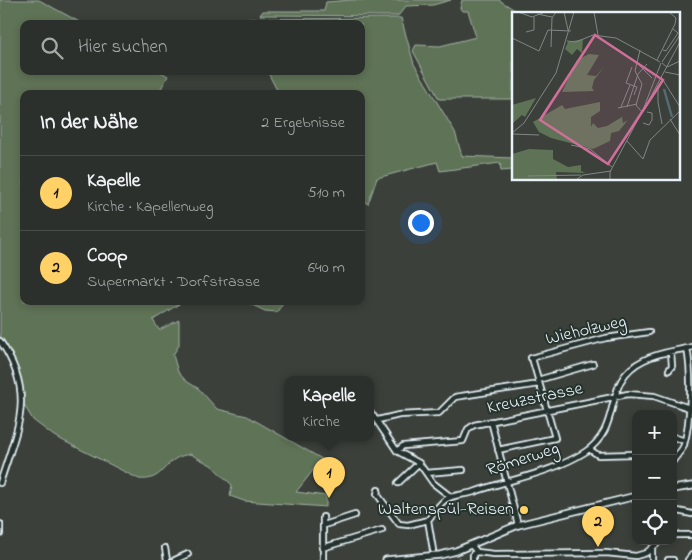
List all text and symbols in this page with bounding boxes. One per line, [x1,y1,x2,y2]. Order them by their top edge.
inset map [512,12,680,180]
search box [20,20,365,75]
icon: search [38,34,66,62]
text: Hier suchen [78,34,167,61]
text: In der Nähe [40,108,138,138]
text: 2 Ergebnisse [261,111,345,135]
text: Kapelle [87,168,140,195]
text: 1 [53,181,59,205]
text: 510 m [307,181,345,205]
text: Kirche · Kapellenweg [87,195,213,219]
your location [408,210,434,236]
text: Coop [87,243,128,270]
text: 2 [52,256,60,280]
text: 640 m [308,256,345,280]
text: Supermarkt · Dorfstrasse [87,270,260,294]
street label: Wieholzweg [543,309,629,354]
popup [284,376,374,441]
street label: Kreuzstrasse [485,376,586,422]
text: Kapelle [302,383,356,410]
text: Kirche [302,410,340,434]
map controls [632,410,677,545]
button: + [632,410,677,455]
street label: Römerweg [483,436,563,485]
button: − [632,455,677,500]
pin: 1 [313,457,345,498]
place label: Waltenspül-Reisen [378,497,514,523]
button: locate [632,500,677,545]
marker: Waltenspül-Reisen [518,504,530,516]
pin: 2 [582,506,614,547]

